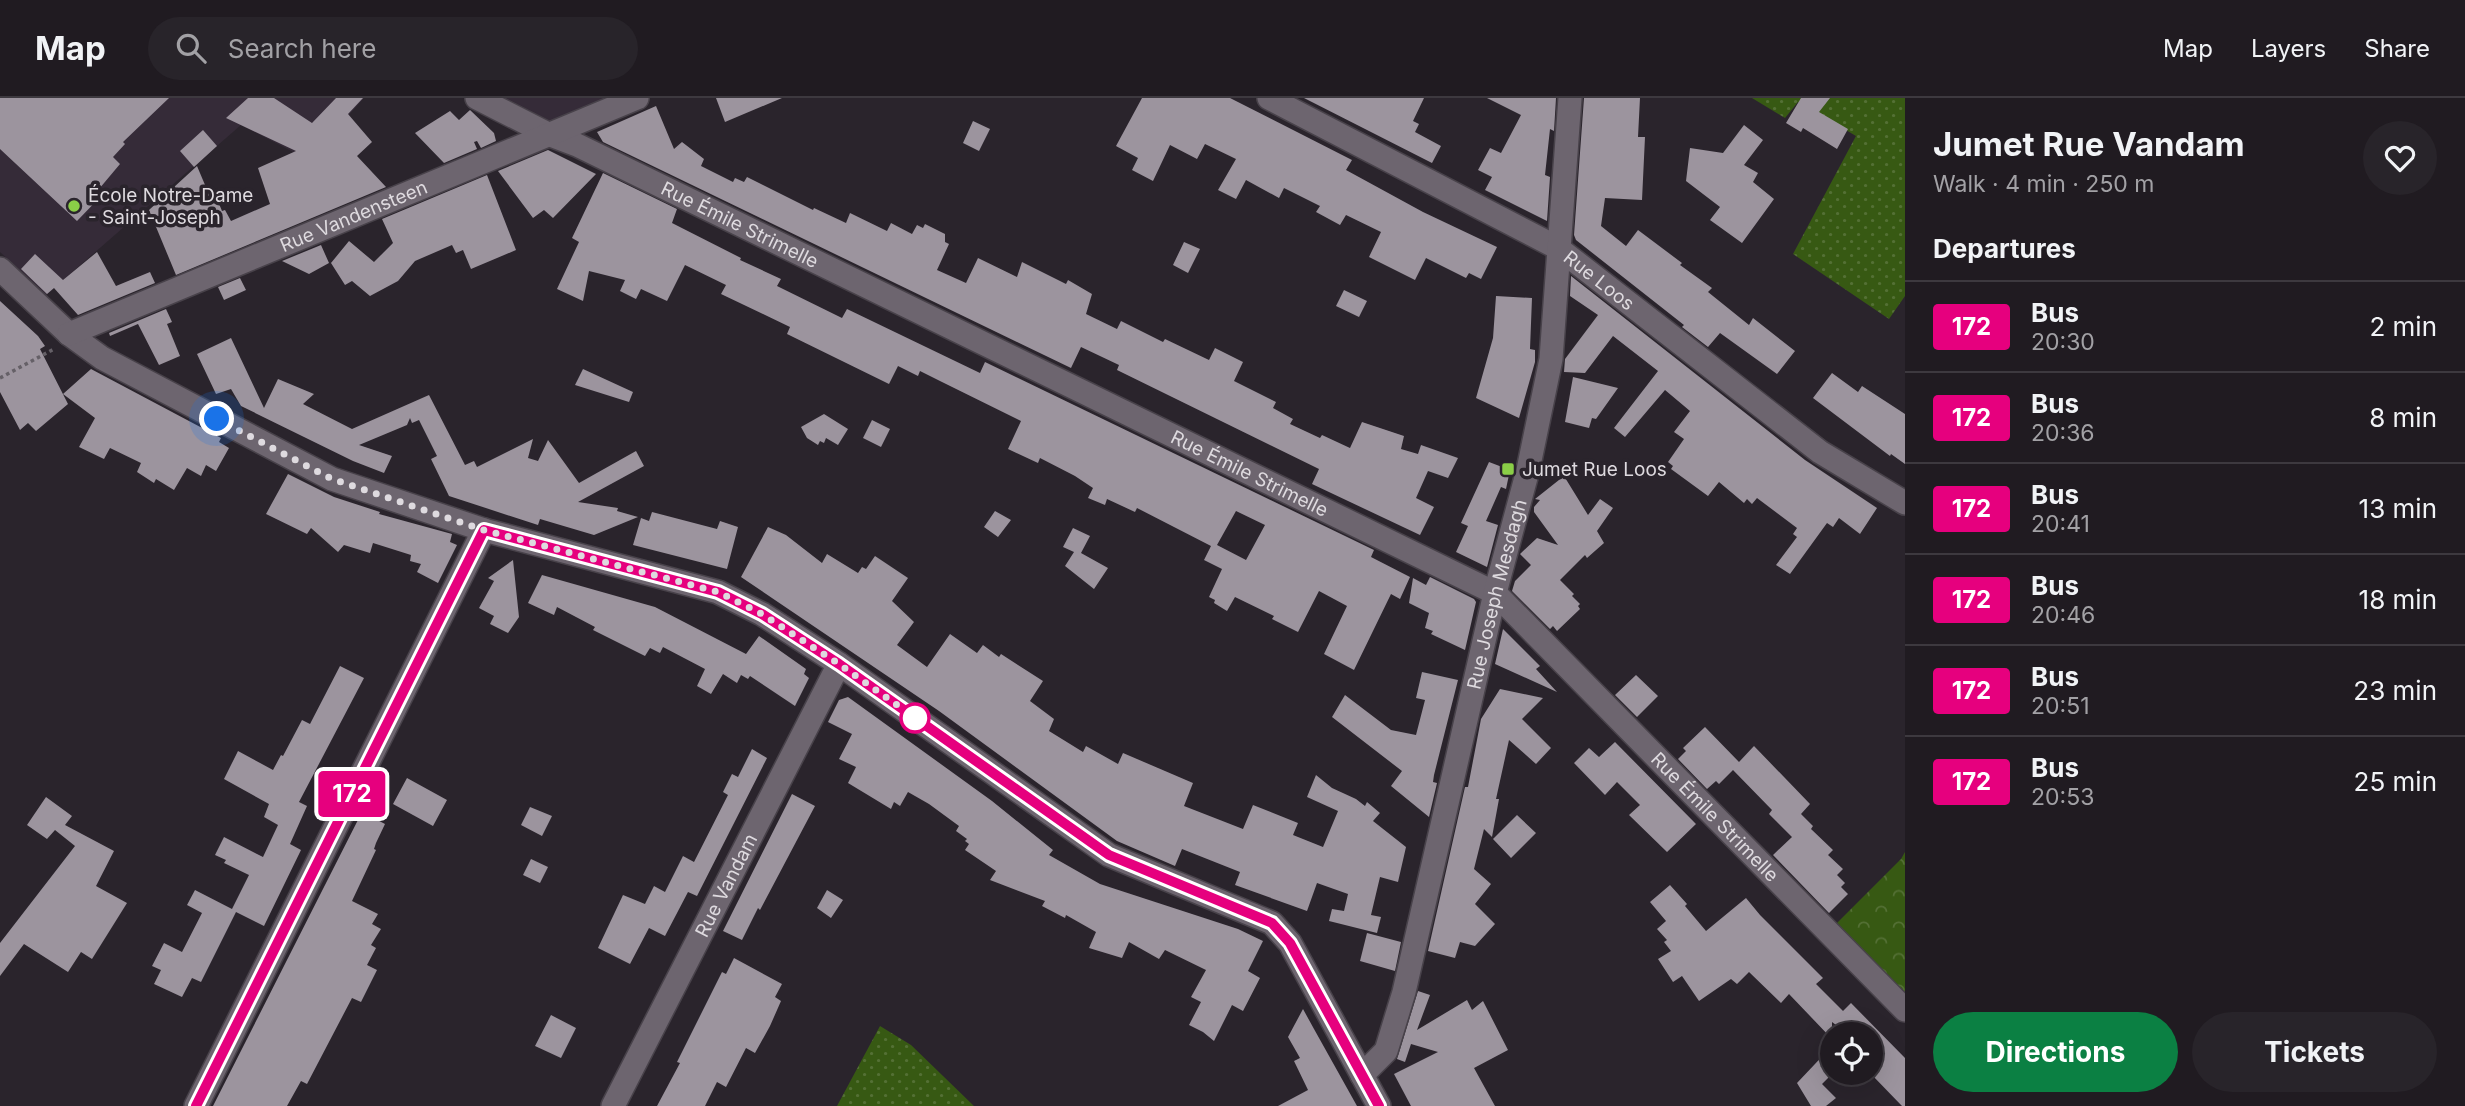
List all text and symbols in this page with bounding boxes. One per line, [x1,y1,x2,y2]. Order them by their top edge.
search box [148,17,638,80]
text: Map [35,28,106,68]
icon: search [172,29,210,67]
text: Search here [228,33,376,64]
text: Map [2163,34,2213,63]
text: Layers [2251,34,2326,63]
text: Share [2364,34,2430,63]
button: heart [2363,121,2437,195]
text: Jumet Rue Vandam [1933,124,2245,164]
text: Walk · 4 min · 250 m [1933,170,2155,198]
street label: Rue Vandensteen [276,175,431,257]
street label: Rue Émile Strimelle [658,176,822,273]
place label: École Notre-Dame - Saint-Joseph [88,183,253,229]
marker: École Notre-Dame - Saint-Joseph [66,198,82,214]
text: Departures [1933,233,2076,264]
street label: Rue Loos [1559,245,1639,315]
text: Bus [2031,297,2079,328]
text: 2 min [2369,311,2437,342]
text: 172 [1952,312,1991,341]
text: 20:30 [2031,328,2095,356]
text: Bus [2031,388,2079,419]
your location [199,401,234,436]
text: 8 min [2369,402,2437,433]
text: 172 [1952,403,1991,432]
text: 20:36 [2031,419,2095,447]
street label: Rue Émile Strimelle [1167,425,1332,521]
place label: Jumet Rue Loos [1522,458,1667,481]
marker: Jumet Rue Loos [1500,461,1516,477]
text: Bus [2031,479,2079,510]
text: 13 min [2359,493,2437,524]
text: 172 [1952,494,1991,523]
street label: Rue Joseph Mesdagh [1462,497,1531,691]
text: 20:41 [2031,510,2090,538]
text: Bus [2031,570,2079,601]
text: 18 min [2359,584,2437,615]
text: 172 [1952,585,1991,614]
text: 20:46 [2031,601,2095,629]
text: Bus [2031,661,2079,692]
text: 23 min [2353,675,2437,706]
text: 172 [1952,676,1991,705]
text: 20:51 [2031,692,2090,720]
unlabelled marker [900,703,930,733]
street label: Rue Émile Strimelle [1647,747,1784,886]
text: Bus [2031,752,2079,783]
text: 25 min [2354,766,2437,797]
text: 172 [1952,767,1991,796]
line badge: 172 [312,771,392,817]
text: 172 [332,779,372,808]
text: 20:53 [2031,783,2094,811]
street label: Rue Vandam [690,830,762,941]
button: Directions [1933,1012,2178,1092]
button: Tickets [2192,1012,2437,1092]
map controls [1820,1022,1883,1085]
button: locate [1820,1022,1883,1085]

